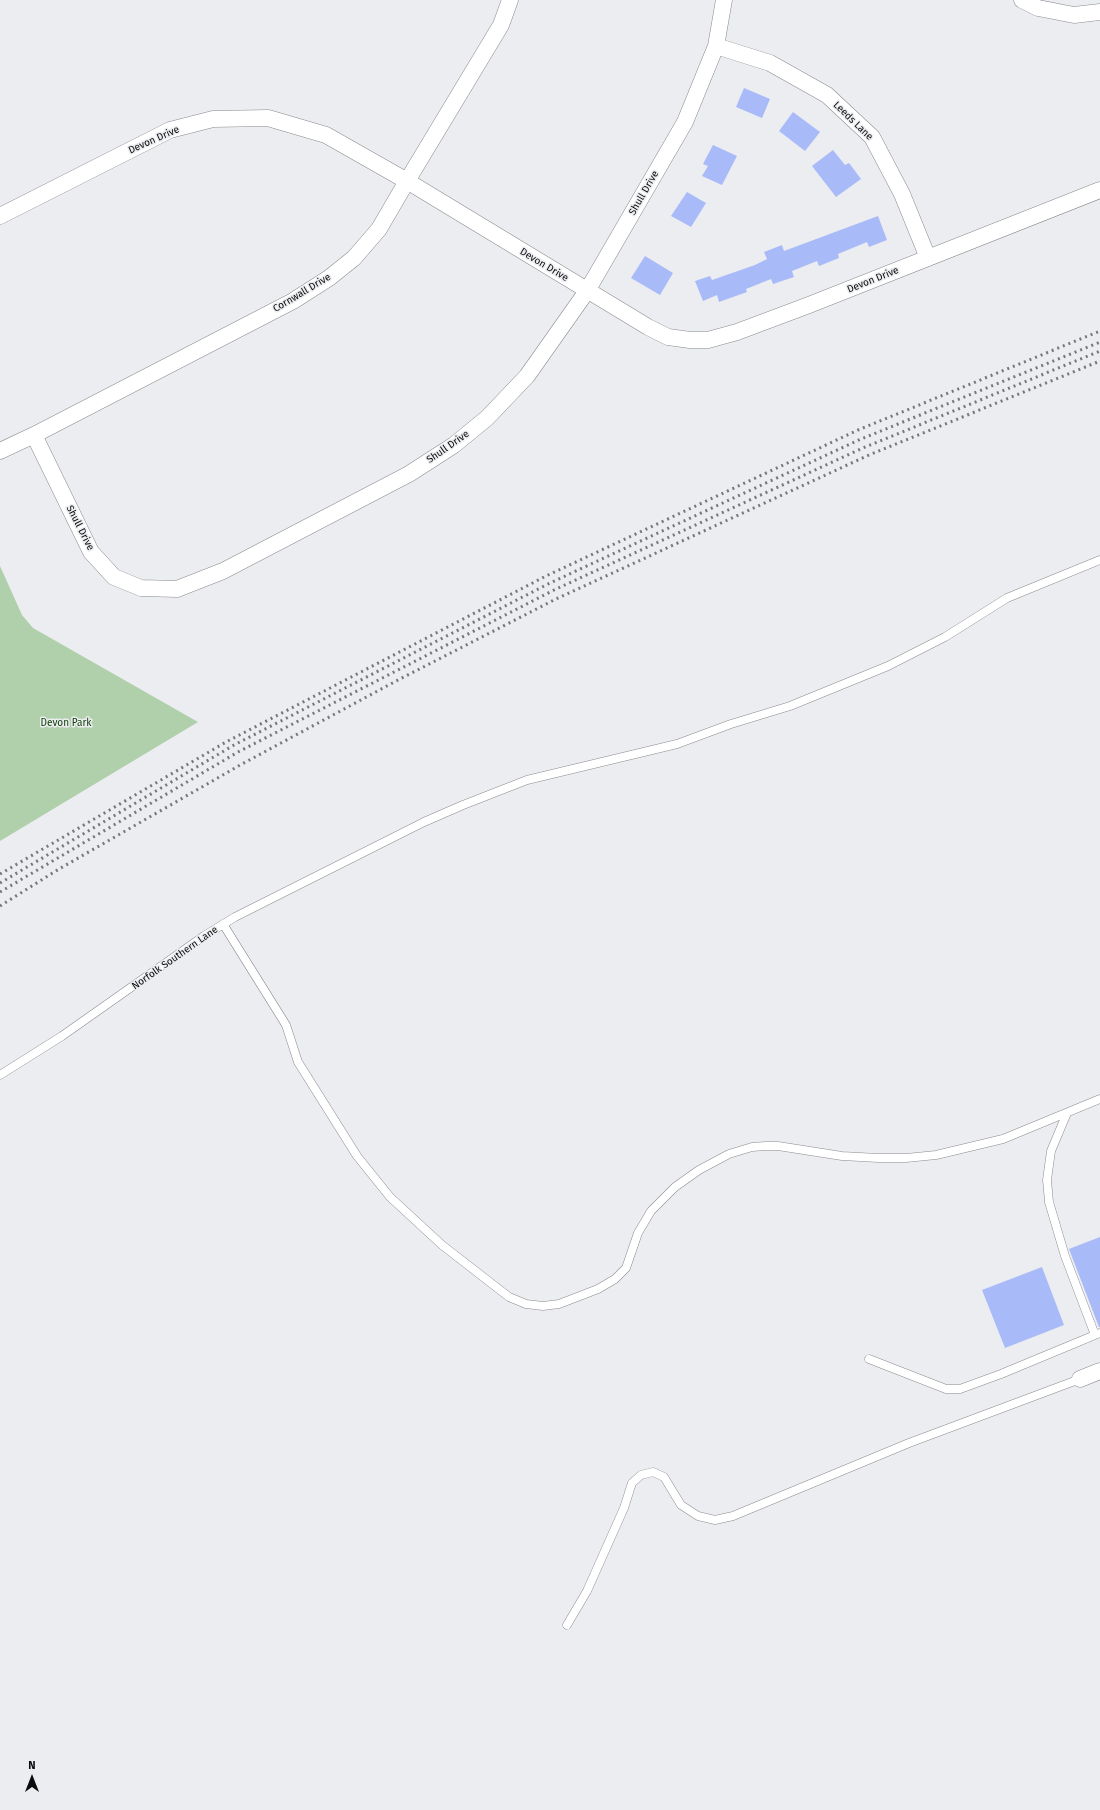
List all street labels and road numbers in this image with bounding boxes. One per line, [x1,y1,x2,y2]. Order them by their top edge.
street label: Leeds Lane [831,99,875,143]
street label: Devon Drive [127,123,181,157]
street label: Shull Drive [627,169,661,217]
street label: Devon Drive [518,246,570,284]
street label: Devon Drive [845,264,901,296]
street label: Cornwall Drive [271,271,333,315]
street label: Shull Drive [424,428,472,466]
street label: Shull Drive [64,503,96,553]
street label: Norfolk Southern Lane [130,924,220,992]

